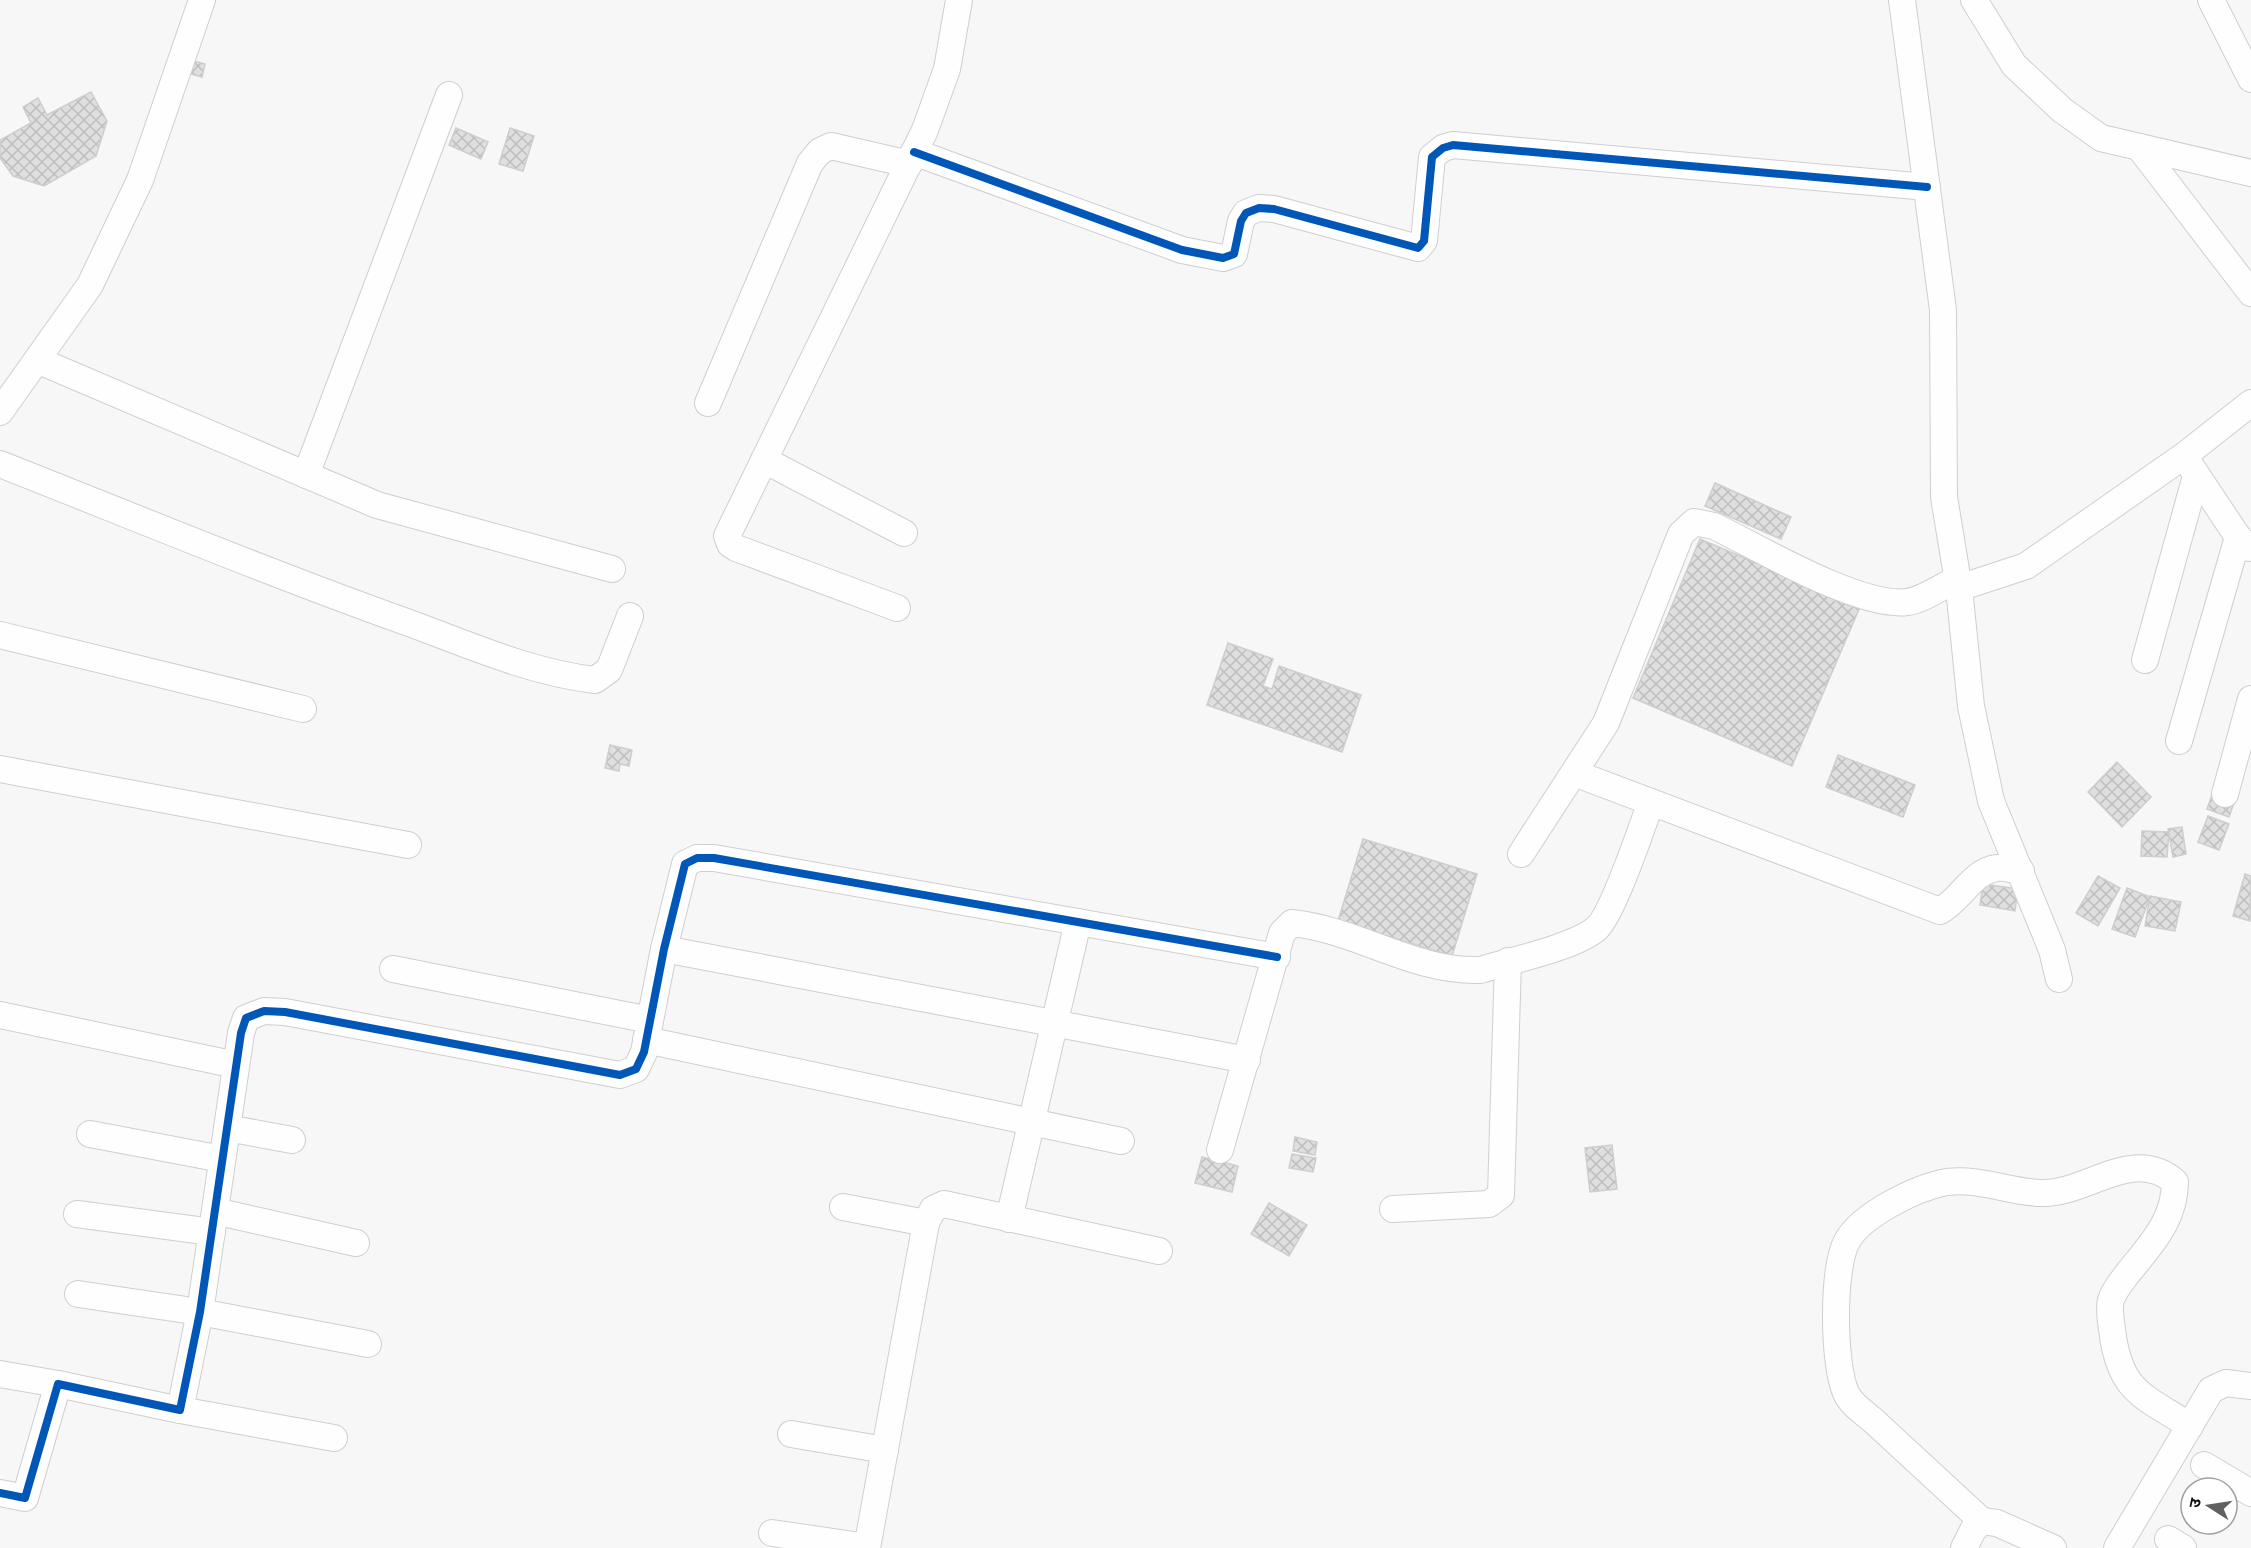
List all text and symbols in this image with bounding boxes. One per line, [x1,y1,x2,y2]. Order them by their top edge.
north arrow [2179,1476,2239,1536]
text: उ [2185,1496,2206,1510]

